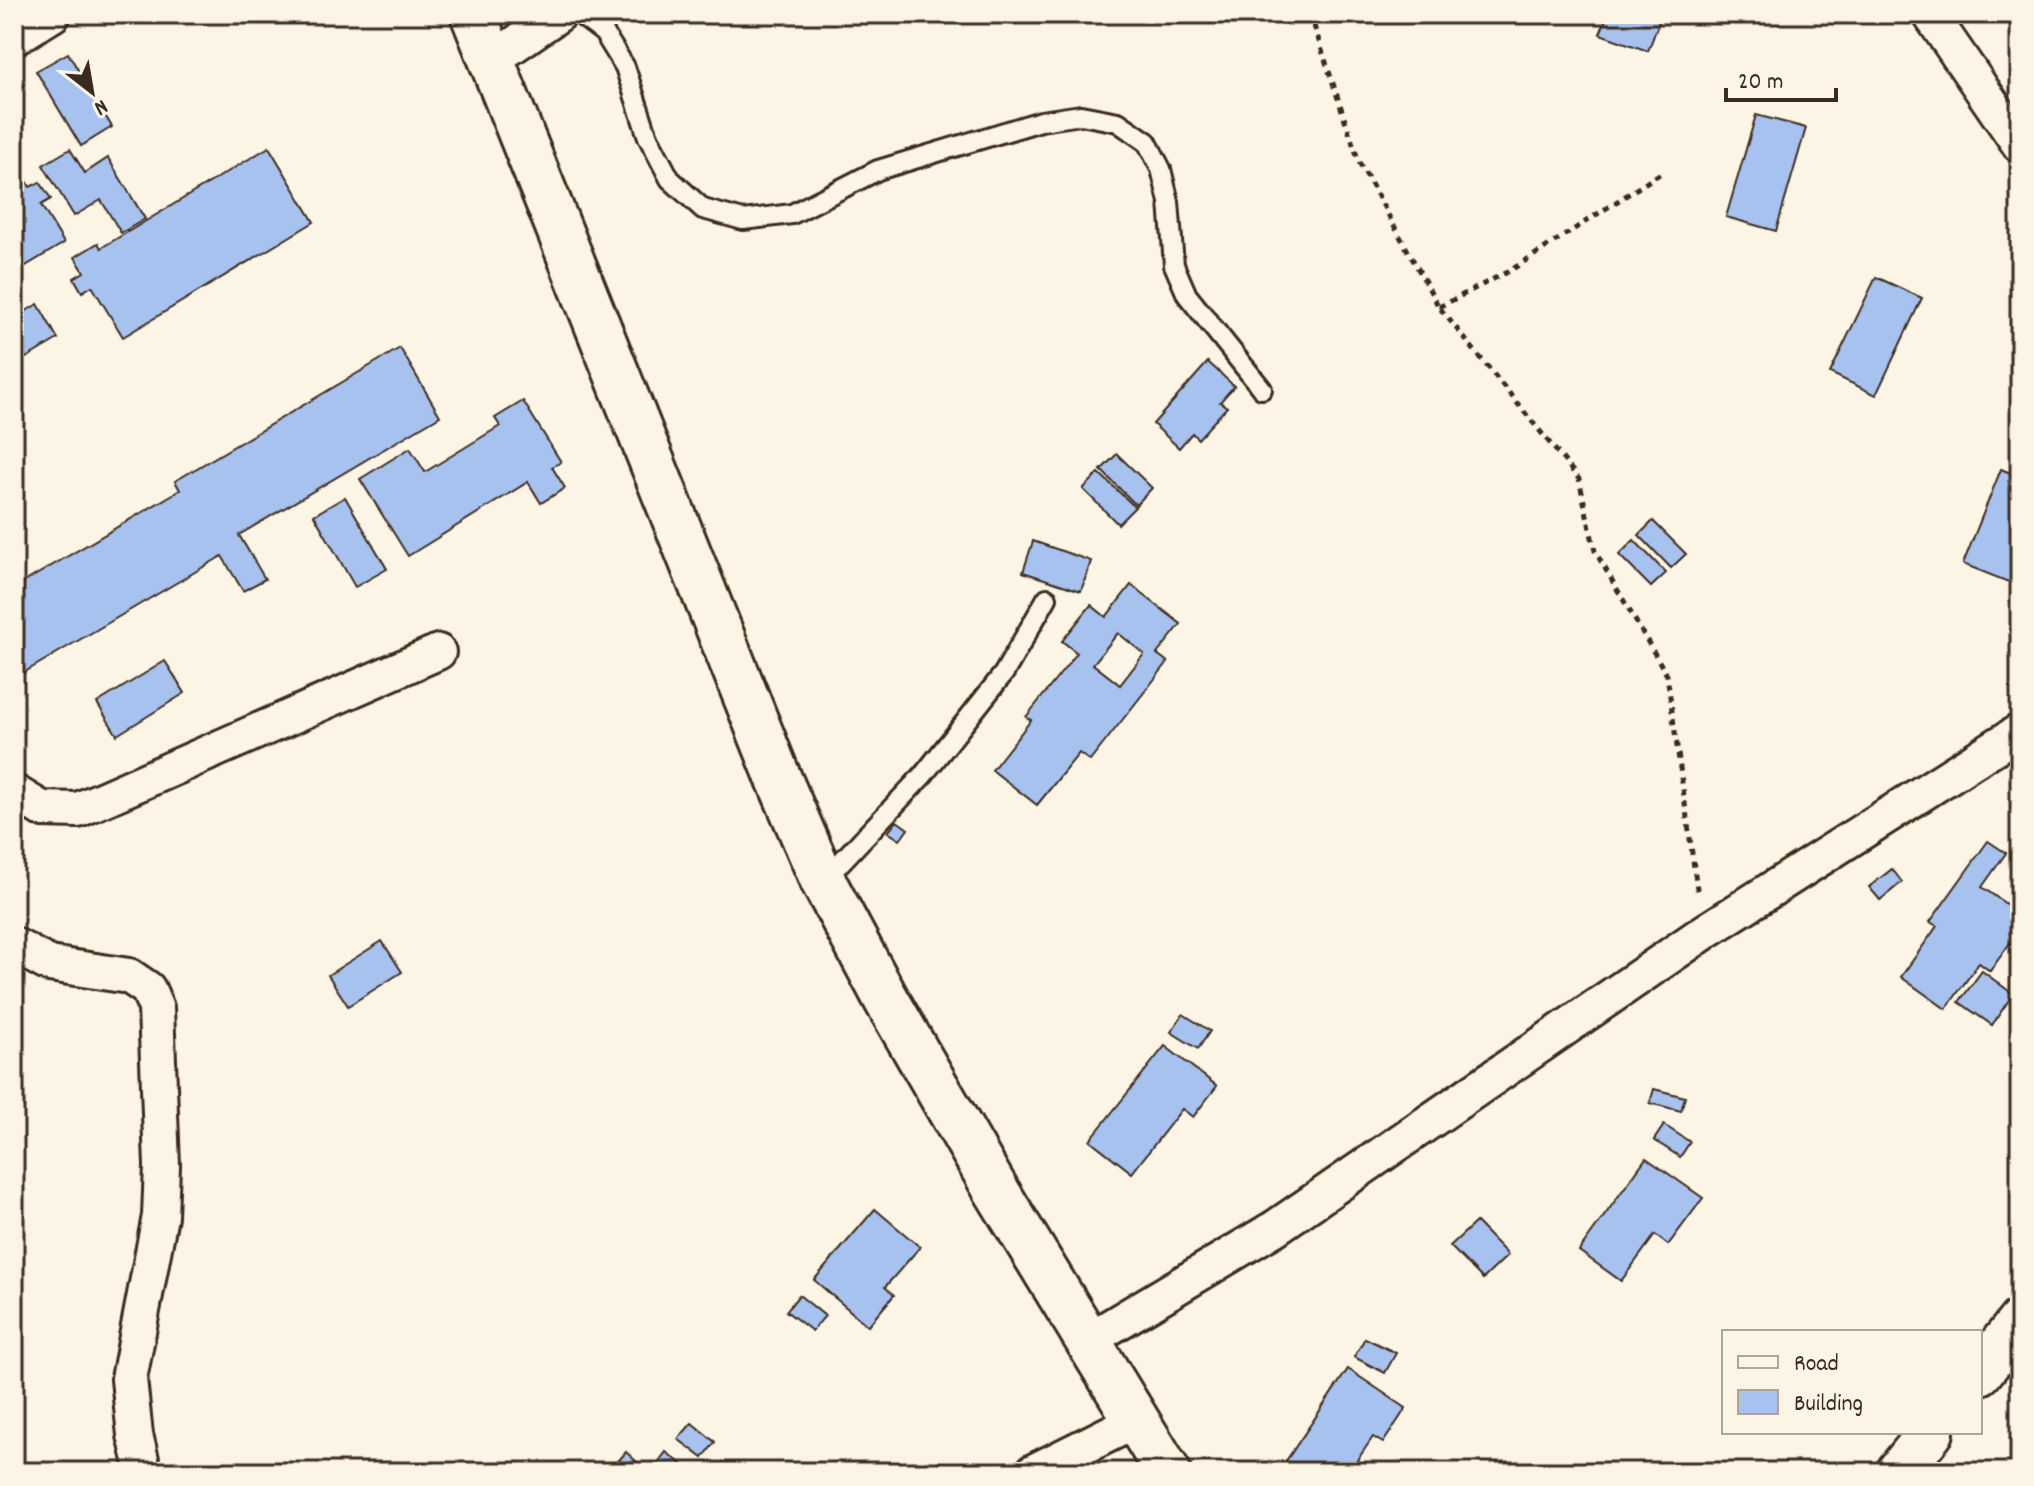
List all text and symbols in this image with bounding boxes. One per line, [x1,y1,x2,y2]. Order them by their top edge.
north arrow [52,52,132,132]
scale bar [1726,52,1836,102]
text: 20 m [1738,66,1784,100]
text: N [88,90,113,122]
legend [1722,1330,1982,1434]
text: Road [1794,1348,1839,1382]
text: Building [1794,1388,1863,1422]

